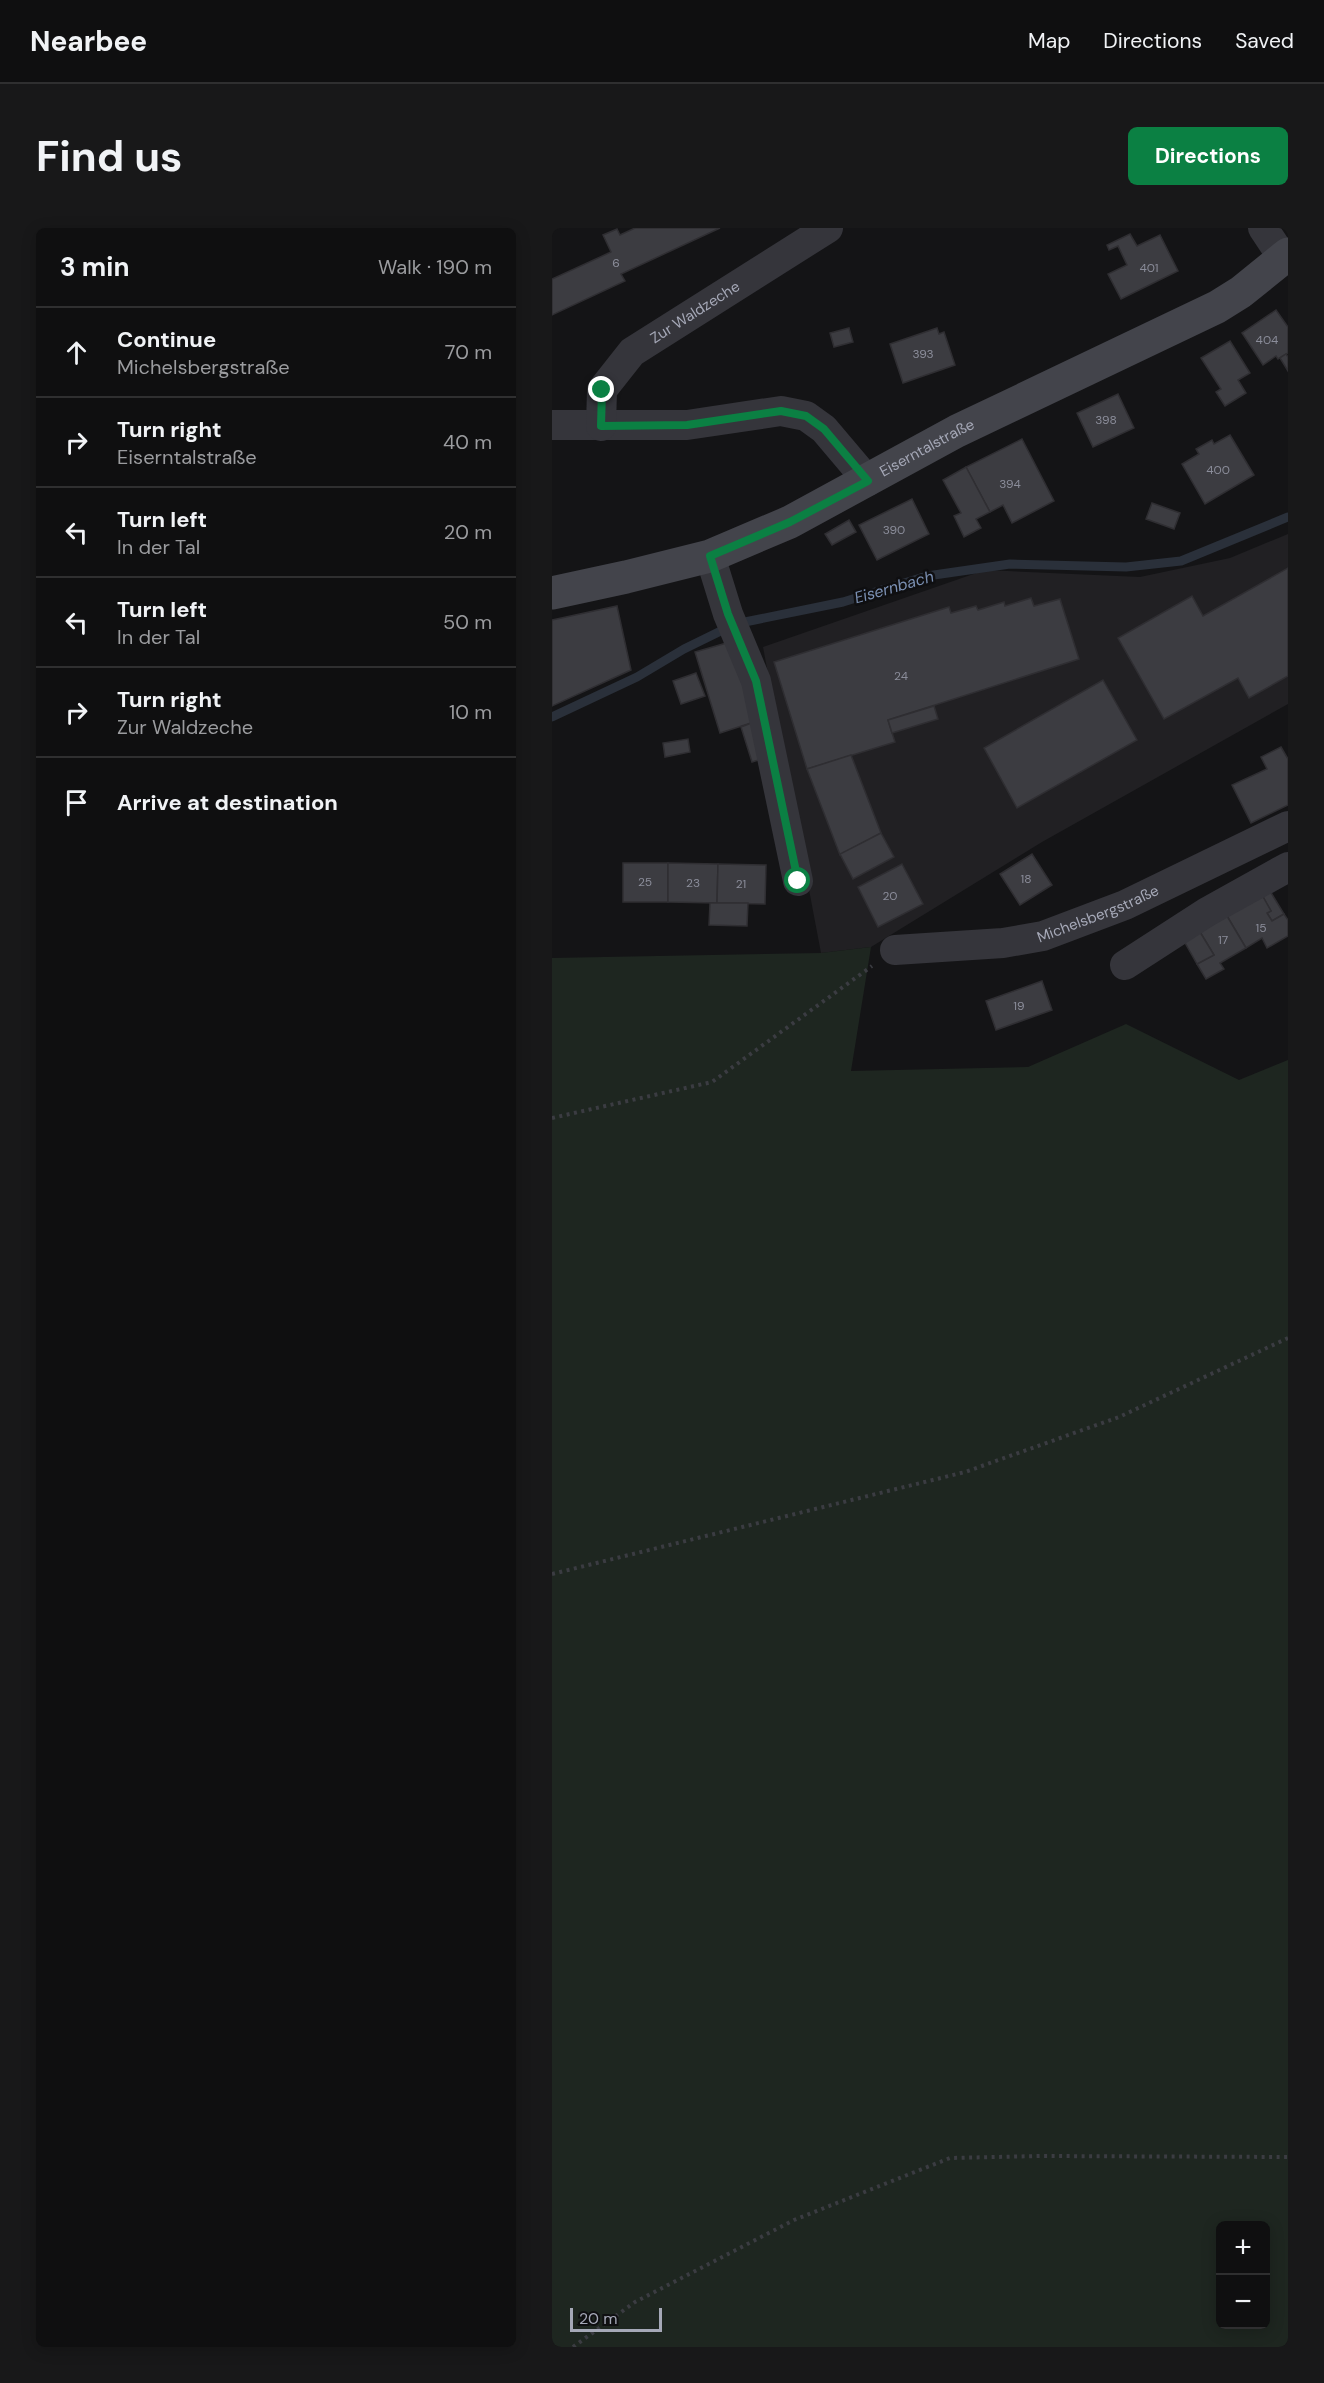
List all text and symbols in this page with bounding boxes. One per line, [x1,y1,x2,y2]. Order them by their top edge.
text: Nearbee [30,23,147,60]
text: Map [1028,27,1070,55]
text: Directions [1103,27,1202,55]
text: Saved [1235,27,1294,55]
button: Directions [1128,127,1288,185]
text: Find us [36,129,182,184]
text: 3 min [60,250,129,284]
text: Walk · 190 m [378,254,492,280]
house number: 6 [612,255,620,271]
house number: 401 [1139,260,1159,276]
street label: Zur Waldzeche [646,276,744,348]
text: Continue [117,325,216,354]
house number: 404 [1256,332,1278,348]
icon: ahead [60,336,93,369]
text: 70 m [445,339,492,365]
house number: 393 [912,346,934,362]
text: Michelsbergstraße [117,354,290,380]
route end [588,376,614,402]
house number: 398 [1095,412,1117,428]
street label: Eiserntalstraße [876,414,978,481]
text: Turn right [117,415,222,444]
icon: right [60,426,93,459]
text: 40 m [443,429,492,455]
text: Eiserntalstraße [117,444,257,470]
house number: 400 [1206,462,1230,478]
house number: 394 [999,476,1021,492]
text: Turn left [117,505,207,534]
icon: left [60,516,93,549]
text: 20 m [444,519,492,545]
house number: 390 [883,522,905,538]
text: In der Tal [117,534,200,560]
water label: Eisernbach [852,566,936,608]
text: Turn left [117,595,207,624]
icon: left [60,606,93,639]
text: 50 m [443,609,492,635]
text: In der Tal [117,624,200,650]
house number: 24 [894,668,908,684]
text: Turn right [117,685,222,714]
icon: right [60,696,93,729]
text: 10 m [449,699,492,725]
text: Zur Waldzeche [117,714,253,740]
icon: arrive [60,786,93,819]
text: Arrive at destination [117,788,338,817]
route start [784,867,810,893]
house number: 18 [1020,871,1032,887]
house number: 25 [638,874,652,890]
house number: 23 [686,875,700,891]
house number: 21 [736,876,746,892]
street label: Michelsbergstraße [1034,880,1162,947]
house number: 20 [882,888,898,904]
house number: 15 [1255,920,1267,936]
house number: 17 [1218,932,1228,948]
house number: 19 [1013,998,1025,1014]
map controls [1216,2221,1270,2329]
button: + [1216,2221,1270,2275]
button: − [1216,2275,1270,2329]
scale bar [570,2305,662,2332]
text: 20 m [579,2308,618,2329]

